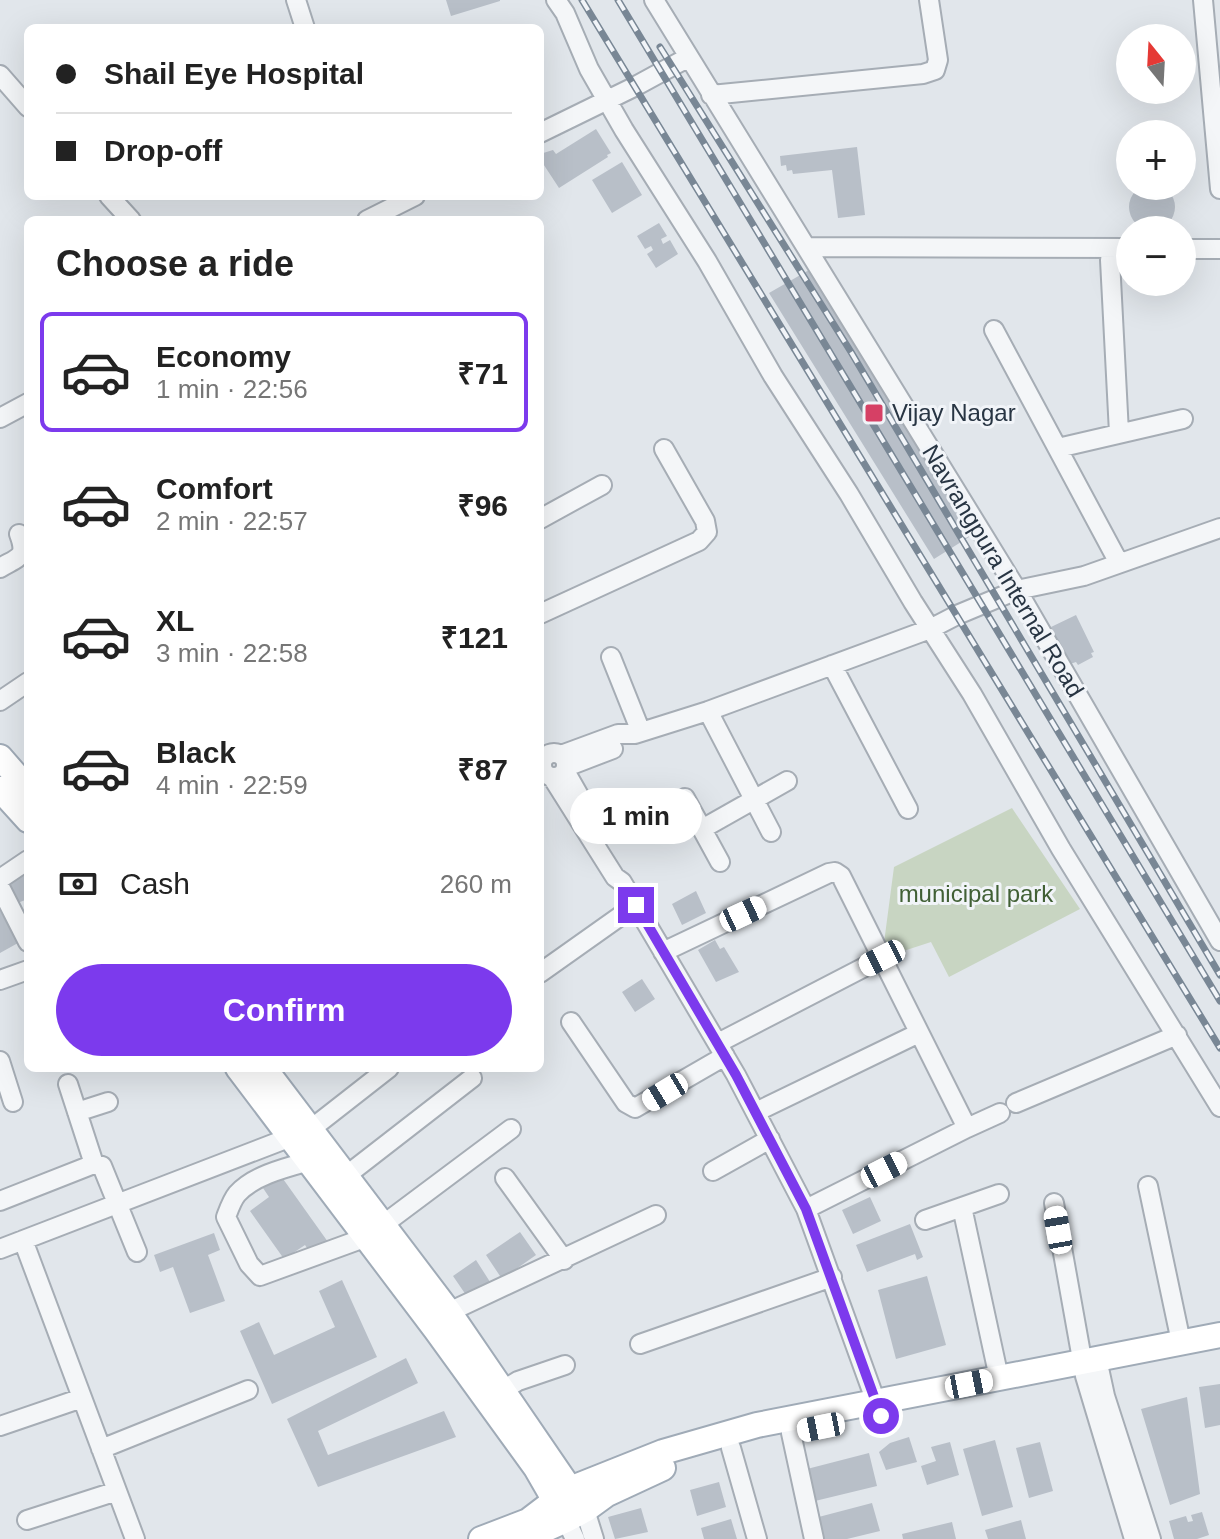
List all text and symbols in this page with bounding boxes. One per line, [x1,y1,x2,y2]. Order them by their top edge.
north arrow [1116,24,1196,104]
map controls [1116,24,1196,296]
text: Shail Eye Hospital [104,57,364,90]
button: + [1116,120,1196,200]
text: Drop-off [104,134,222,167]
button: − [1116,216,1196,296]
text: Choose a ride [56,243,294,284]
icon: car [60,336,132,408]
text: Economy [156,340,291,373]
text: ₹71 [457,357,508,390]
text: 1 min · 22:56 [156,374,308,404]
place label: Vijay Nagar [892,399,1016,426]
marker: Vijay Nagar [863,402,885,424]
street label: Navrangpura Internal Road [917,440,1090,702]
icon: car [60,468,132,540]
text: Comfort [156,472,273,505]
text: ₹96 [457,489,508,522]
text: 2 min · 22:57 [156,506,308,536]
icon: car [60,600,132,672]
text: XL [156,604,194,637]
text: ₹121 [441,621,508,654]
text: 3 min · 22:58 [156,638,308,668]
icon: car [60,732,132,804]
text: Black [156,736,236,769]
text: ₹87 [457,753,508,786]
text: 4 min · 22:59 [156,770,308,800]
callout: 1 min [570,789,702,845]
text: 1 min [602,801,670,831]
icon: cash [56,862,100,906]
text: Cash [120,867,190,900]
text: 260 m [440,869,512,899]
park label: municipal park [899,880,1054,907]
route end [618,887,654,923]
car [716,893,770,935]
car [855,936,909,980]
button: Confirm [56,964,512,1056]
car [638,1069,692,1115]
car [857,1148,911,1192]
car [1042,1204,1074,1256]
car [943,1368,995,1400]
route start [863,1398,899,1434]
car [795,1411,847,1443]

